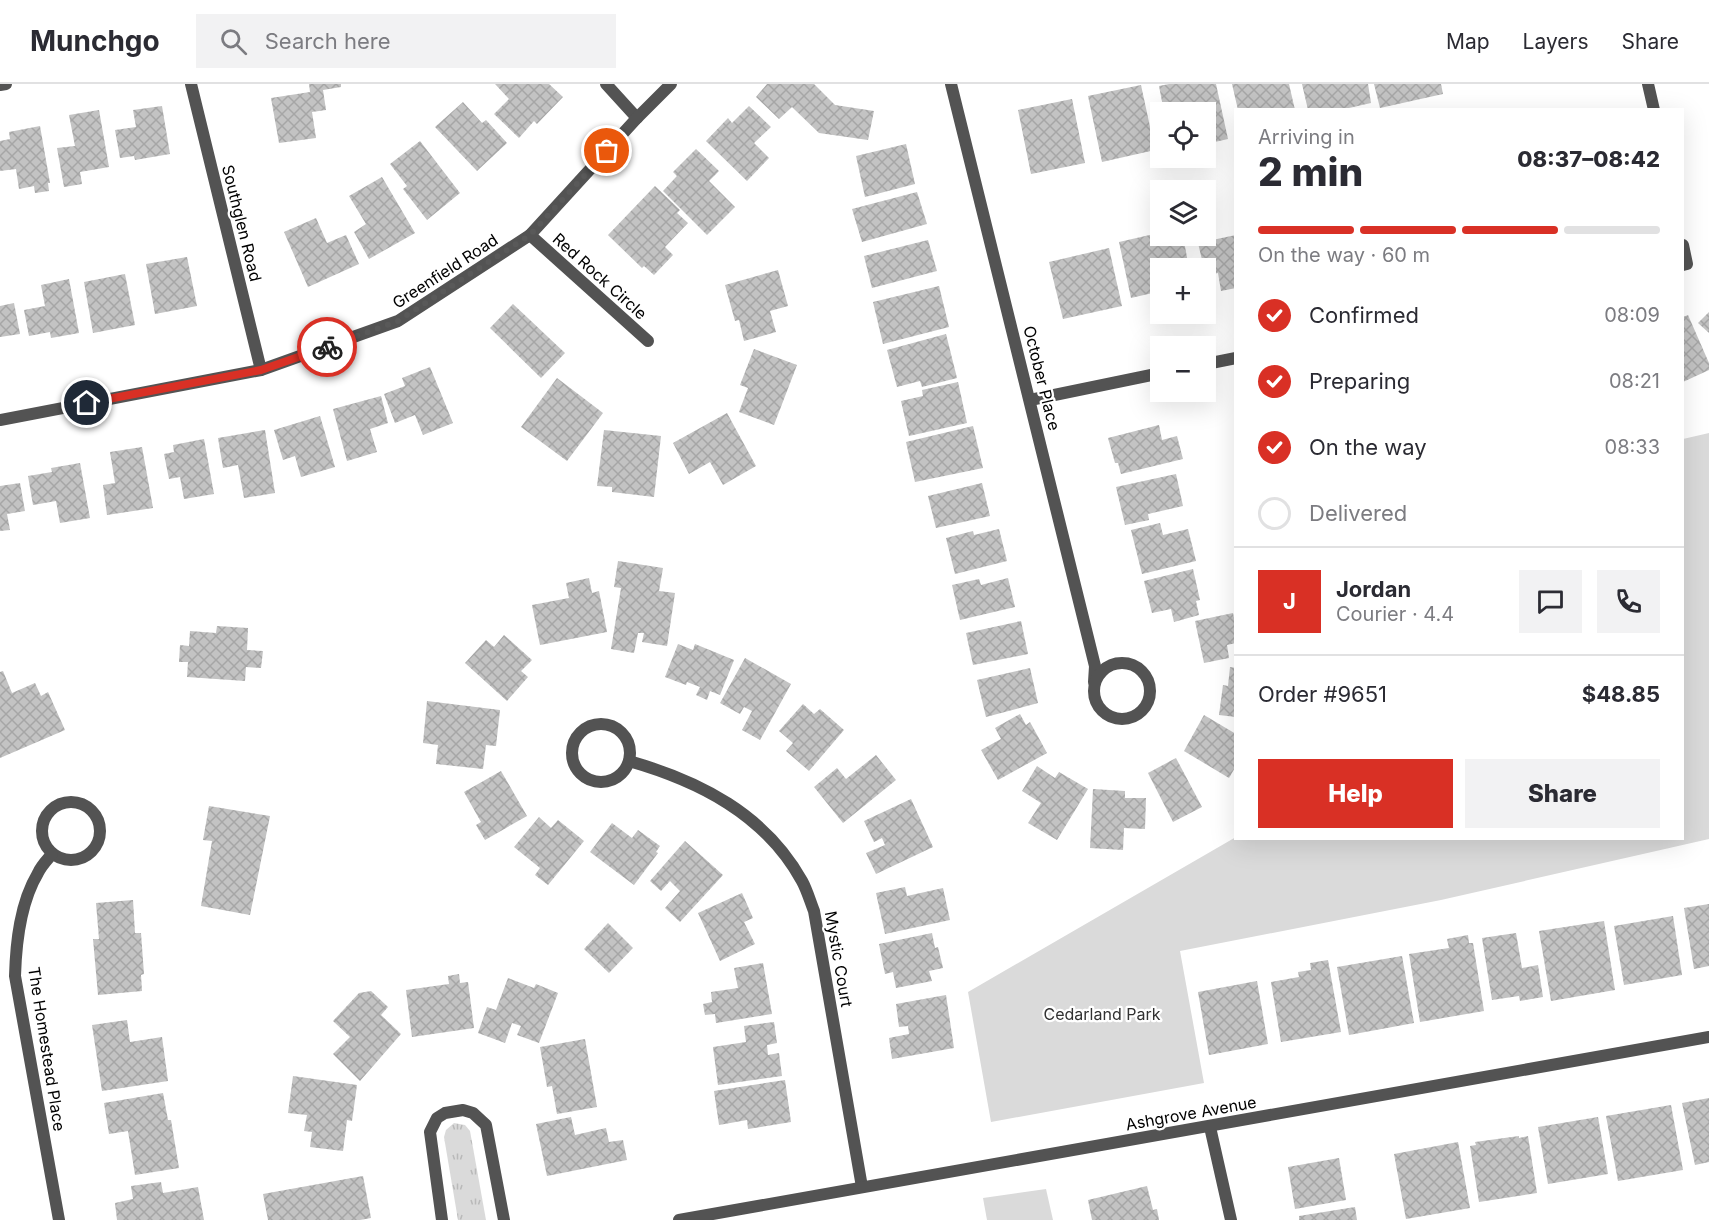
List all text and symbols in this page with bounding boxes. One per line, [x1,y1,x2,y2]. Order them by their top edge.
search box [196,14,616,68]
text: Munchgo [30,24,160,58]
icon: search [217,25,250,58]
text: Search here [265,28,391,54]
text: Map [1446,29,1490,54]
text: Layers [1523,29,1589,54]
text: Share [1622,29,1679,54]
map controls [1150,102,1216,402]
button: locate [1150,102,1216,168]
pin [581,125,632,176]
text: Arriving in [1258,125,1355,149]
icon: bag [590,134,623,167]
text: 08:37–08:42 [1517,146,1660,172]
text: 2 min [1258,148,1363,195]
street label: Southglen Road [218,163,266,283]
button: layers [1150,180,1216,246]
street label: Greenfield Road [389,229,501,313]
street label: Red Rock Circle [549,229,651,323]
text: On the way · 60 m [1258,243,1430,267]
button: + [1150,258,1216,324]
icon: check [1258,299,1291,332]
text: Confirmed [1309,302,1419,328]
text: 08:09 [1604,303,1660,327]
courier [297,317,357,377]
street label: October Place [1019,324,1065,432]
icon: bike [311,331,344,364]
button: − [1150,336,1216,402]
icon: check [1258,365,1291,398]
text: Preparing [1309,368,1410,394]
text: 08:21 [1609,369,1660,393]
pin [61,377,112,428]
icon: home [70,386,103,419]
icon: check [1258,431,1291,464]
text: On the way [1309,434,1427,460]
text: 08:33 [1605,435,1660,459]
text: Delivered [1309,500,1407,526]
button: chat [1519,570,1582,633]
button: phone [1597,570,1660,633]
text: Jordan [1336,576,1411,602]
text: J [1283,588,1296,614]
text: Courier · 4.4 [1336,602,1454,626]
text: Order #9651 [1258,681,1387,707]
text: $48.85 [1582,681,1660,707]
button: Help [1258,759,1453,828]
button: Share [1465,759,1660,828]
street label: Mystic Court [821,910,857,1008]
street label: The Homestead Place [24,965,70,1133]
park label: Cedarland Park [1044,1004,1161,1024]
street label: Ashgrove Avenue [1124,1092,1258,1134]

